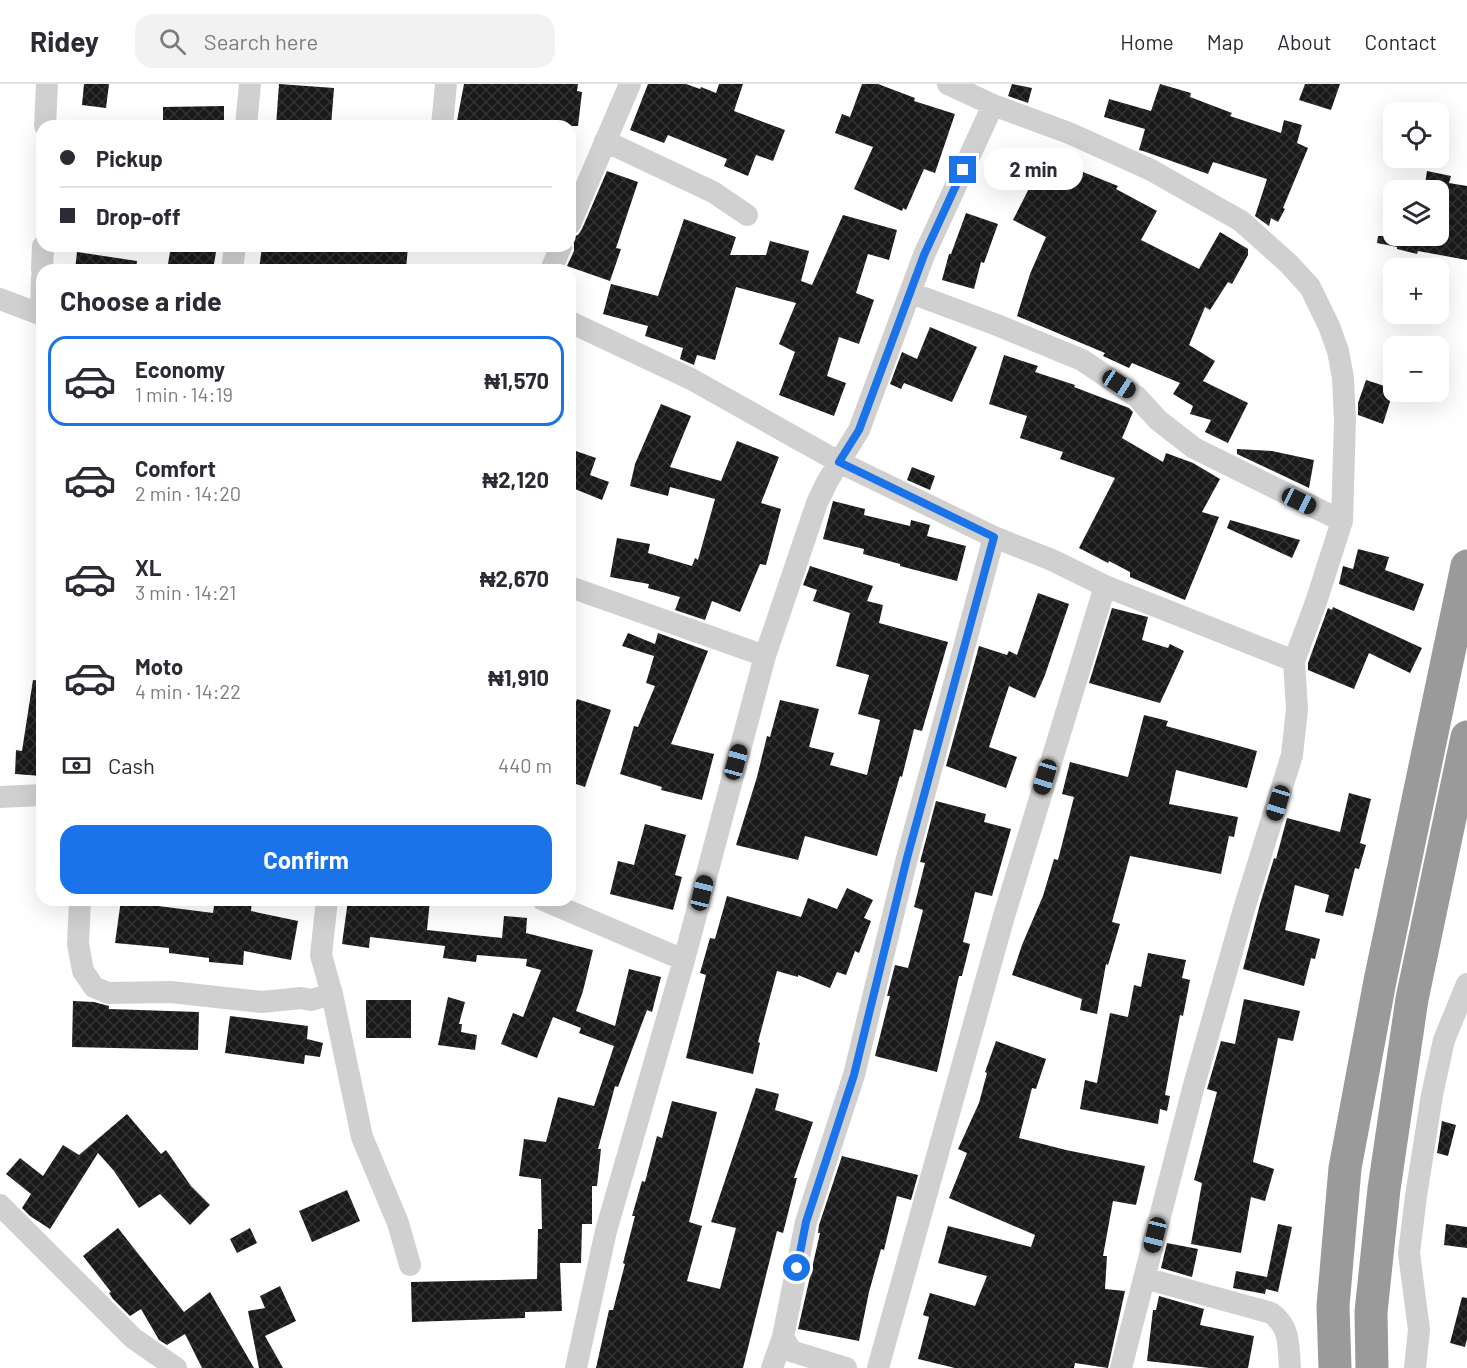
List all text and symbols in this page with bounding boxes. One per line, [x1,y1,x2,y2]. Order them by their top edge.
search box [135,14,555,68]
text: Ridey [30,24,99,58]
icon: search [156,25,189,58]
text: Search here [204,28,318,54]
text: Home [1120,29,1174,54]
text: Map [1207,29,1244,54]
text: About [1277,29,1332,54]
text: Contact [1365,29,1437,54]
map controls [1383,102,1449,402]
button: locate [1383,102,1449,168]
text: Pickup [96,145,163,171]
callout: 2 min [984,149,1083,191]
route end [949,156,976,183]
text: 2 min [1010,157,1057,181]
button: layers [1383,180,1449,246]
text: Drop-off [96,203,180,229]
button: + [1383,258,1449,324]
text: Choose a ride [60,284,222,316]
button: − [1383,336,1449,402]
icon: car [63,354,117,408]
text: Economy [135,356,225,382]
text: ₦1,570 [484,367,549,393]
car [1099,367,1139,401]
text: 1 min · 14:19 [135,382,233,406]
icon: car [63,453,117,507]
text: Comfort [135,455,216,481]
text: ₦2,120 [482,466,549,492]
text: 2 min · 14:20 [135,481,241,505]
car [1279,485,1319,517]
icon: car [63,552,117,606]
text: XL [135,554,161,580]
text: ₦2,670 [480,565,549,591]
text: 3 min · 14:21 [135,580,236,604]
icon: car [63,651,117,705]
text: Moto [135,653,183,679]
text: ₦1,910 [488,664,549,690]
text: 4 min · 14:22 [135,679,241,703]
car [723,742,749,782]
icon: cash [60,749,93,782]
text: Cash [108,752,155,778]
text: 440 m [498,753,552,777]
car [1031,757,1059,797]
car [1264,783,1292,823]
button: Confirm [60,825,552,894]
car [689,873,715,913]
car [1142,1215,1168,1255]
route start [783,1254,810,1281]

